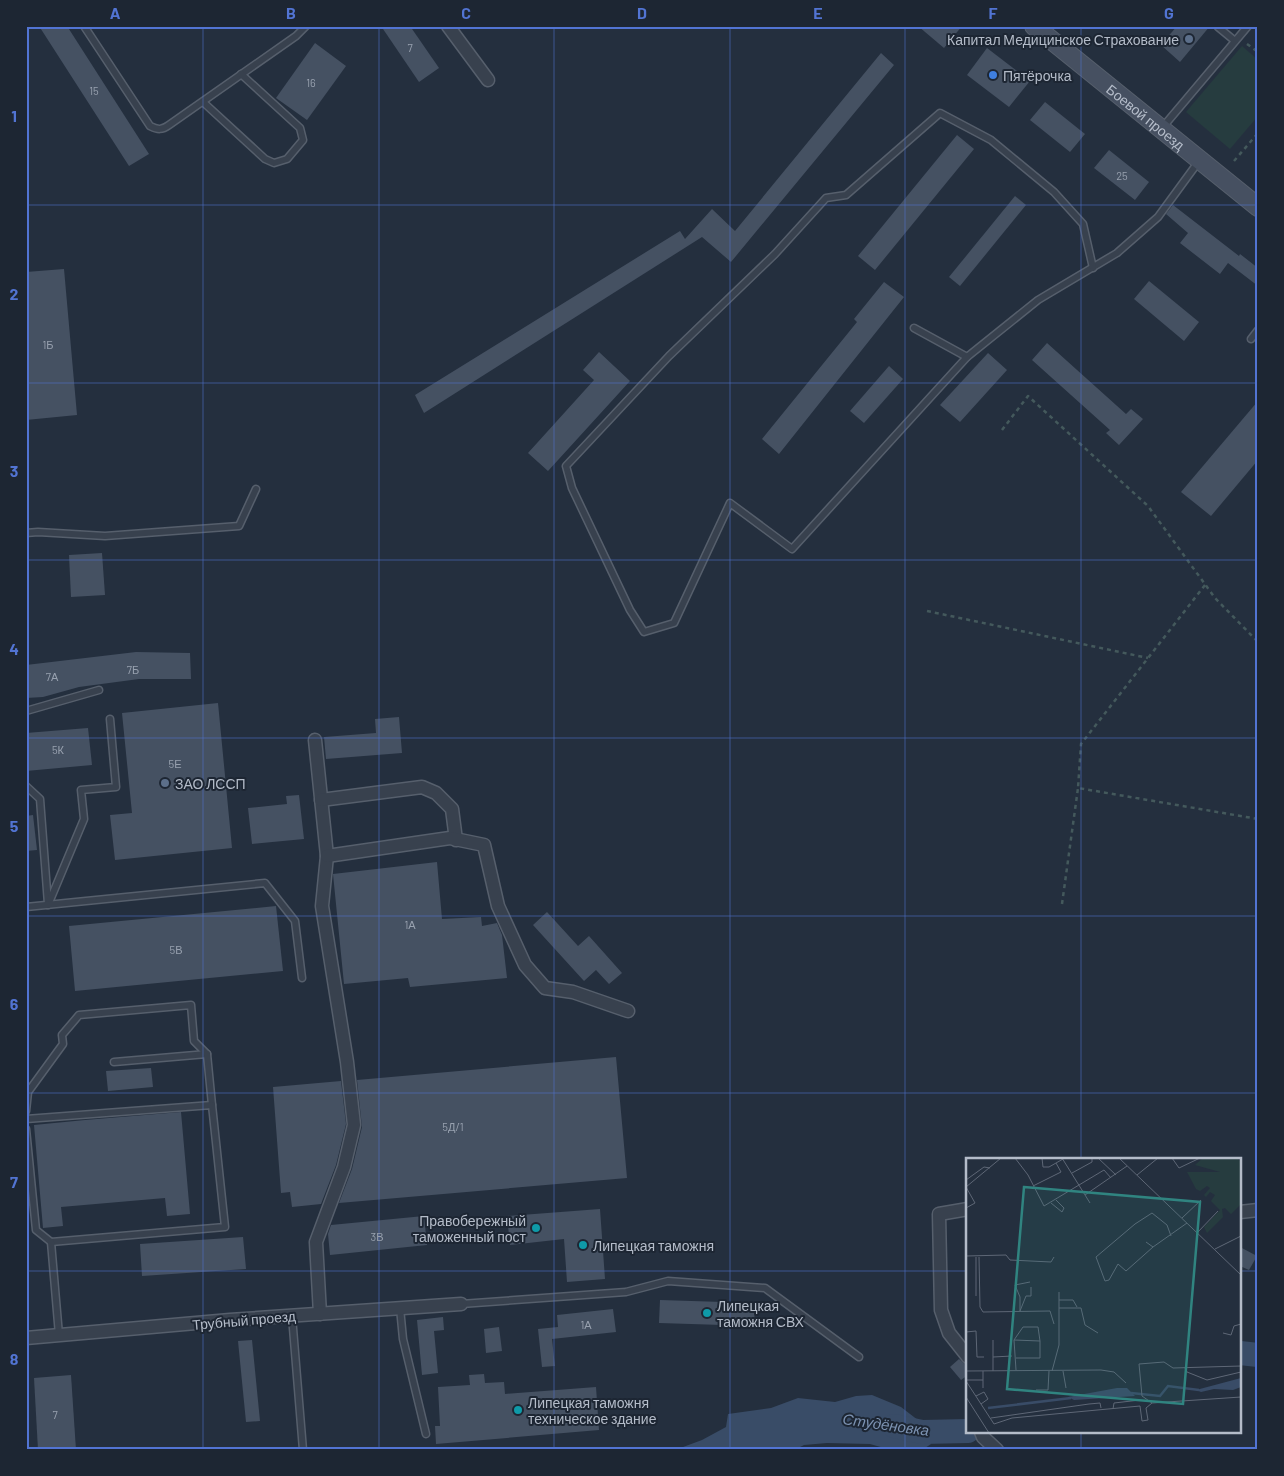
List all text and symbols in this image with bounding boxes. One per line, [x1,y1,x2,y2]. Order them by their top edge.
text: A [110,3,121,22]
text: B [286,3,296,22]
text: C [461,3,471,22]
text: D [637,3,647,22]
text: E [813,3,823,22]
text: F [989,3,998,22]
text: G [1164,3,1174,22]
place label: Капитал Медицинское Страхование [947,31,1179,48]
marker: Капитал Медицинское Страхование [1183,33,1195,45]
house number: 7 [407,41,413,54]
place label: Пятёрочка [1003,67,1072,84]
marker: Пятёрочка [987,69,999,81]
house number: 16 [306,76,316,89]
street label: Боевой проезд [1104,80,1188,153]
house number: 15 [89,84,99,97]
text: 1 [11,106,17,125]
house number: 25 [1116,169,1128,182]
text: 2 [10,284,19,303]
house number: 1Б [42,338,54,351]
text: 3 [10,461,18,480]
text: 4 [9,639,19,658]
house number: 7Б [127,663,139,676]
house number: 7А [46,670,59,683]
house number: 5К [52,743,65,756]
house number: 5Е [169,757,182,770]
place label: ЗАО ЛССП [175,775,246,792]
marker: ЗАО ЛССП [159,777,171,789]
text: 5 [10,816,19,835]
house number: 1А [404,918,416,931]
house number: 5В [170,943,183,956]
text: 6 [10,994,19,1013]
house number: 5Д/1 [442,1120,464,1133]
inset map [966,1158,1242,1434]
text: 7 [10,1172,18,1191]
place label: Правобережный таможенный пост [413,1212,527,1245]
marker: Правобережный таможенный пост [530,1222,542,1234]
house number: 3В [370,1230,384,1243]
place label: Липецкая таможня [593,1237,714,1254]
marker: Липецкая таможня [577,1239,589,1251]
place label: Липецкая таможня СВХ [717,1297,805,1330]
street label: Трубный проезд [192,1307,296,1333]
marker: Липецкая таможня СВХ [701,1307,713,1319]
house number: 1А [580,1318,592,1331]
text: 8 [10,1349,19,1368]
place label: Липецкая таможня техническое здание [528,1394,657,1427]
marker: Липецкая таможня техническое здание [512,1404,524,1416]
house number: 7 [52,1408,58,1421]
water label: Студёновка [842,1409,930,1439]

